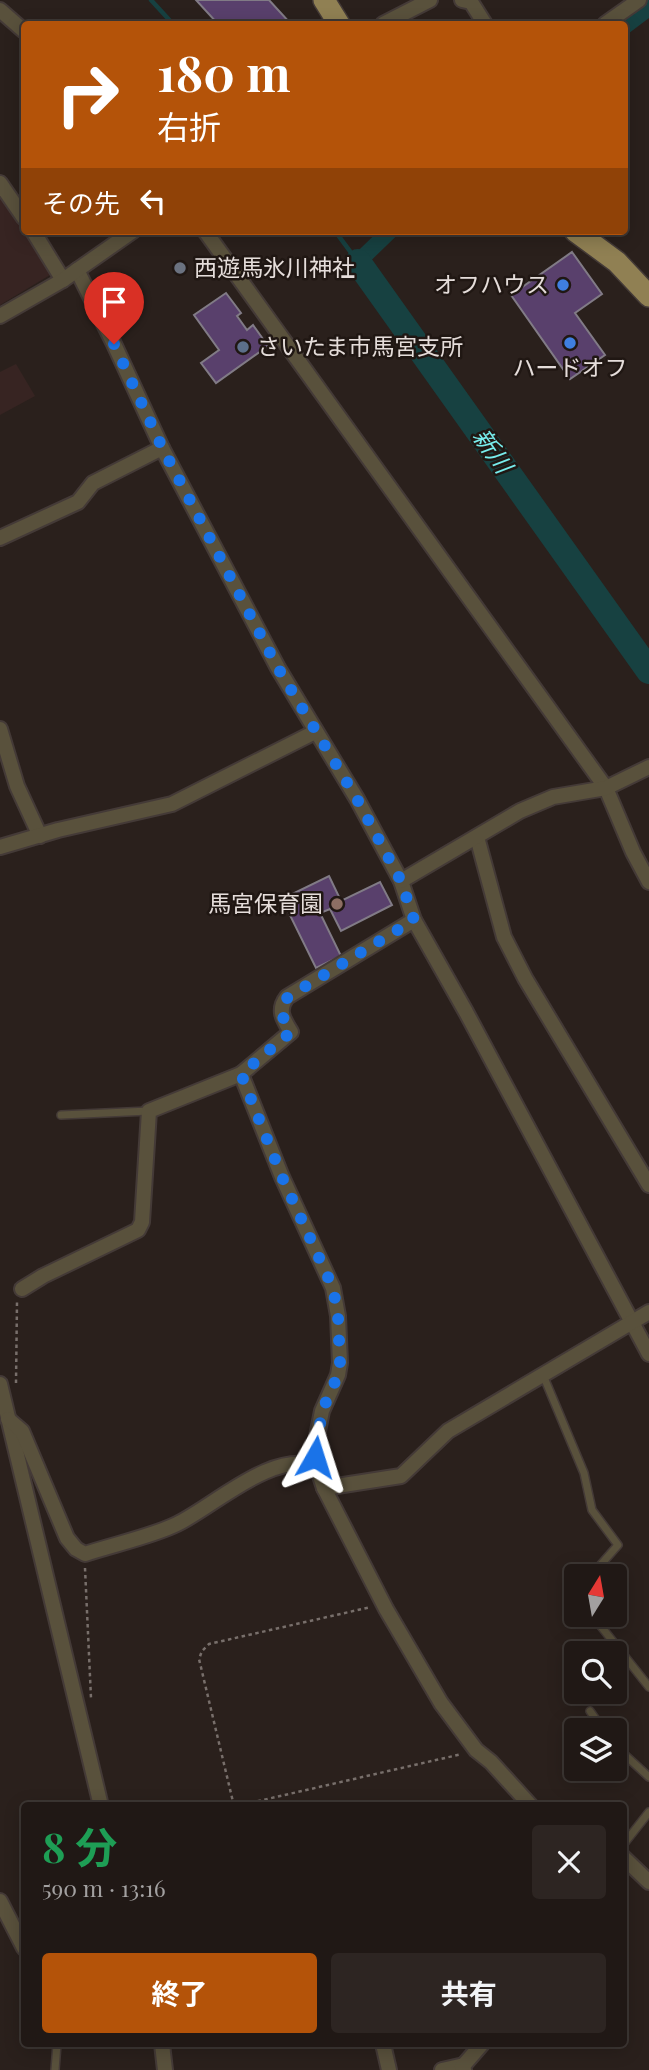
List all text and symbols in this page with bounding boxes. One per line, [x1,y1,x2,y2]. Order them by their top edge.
text: 180 m [157,39,291,104]
icon: right [42,49,133,140]
text: 右折 [157,104,221,147]
icon: left [134,182,172,220]
text: その先 [42,185,120,220]
place label: 西遊馬氷川神社 [194,251,355,282]
marker: 西遊馬氷川神社 [172,260,188,276]
place label: オフハウス [434,268,549,299]
pin [84,272,144,344]
marker: オフハウス [555,277,571,293]
icon: arrive [95,283,133,321]
place label: さいたま市馬宮支所 [257,330,463,361]
marker: ハードオフ [562,335,578,351]
marker: さいたま市馬宮支所 [235,339,251,355]
place label: ハードオフ [513,351,628,382]
water label: 新川 [467,421,522,481]
place label: 馬宮保育園 [208,887,323,918]
marker: 馬宮保育園 [329,896,345,912]
position arrow [278,1420,352,1494]
north arrow [564,1564,626,1628]
map controls [564,1564,627,1781]
button: search [564,1641,627,1704]
button: layers [564,1718,627,1781]
text: 8 分 [42,1818,117,1874]
button: close [532,1825,606,1899]
text: 590 m · 13:16 [42,1872,166,1903]
button: 終了 [42,1953,317,2033]
button: 共有 [331,1953,606,2033]

